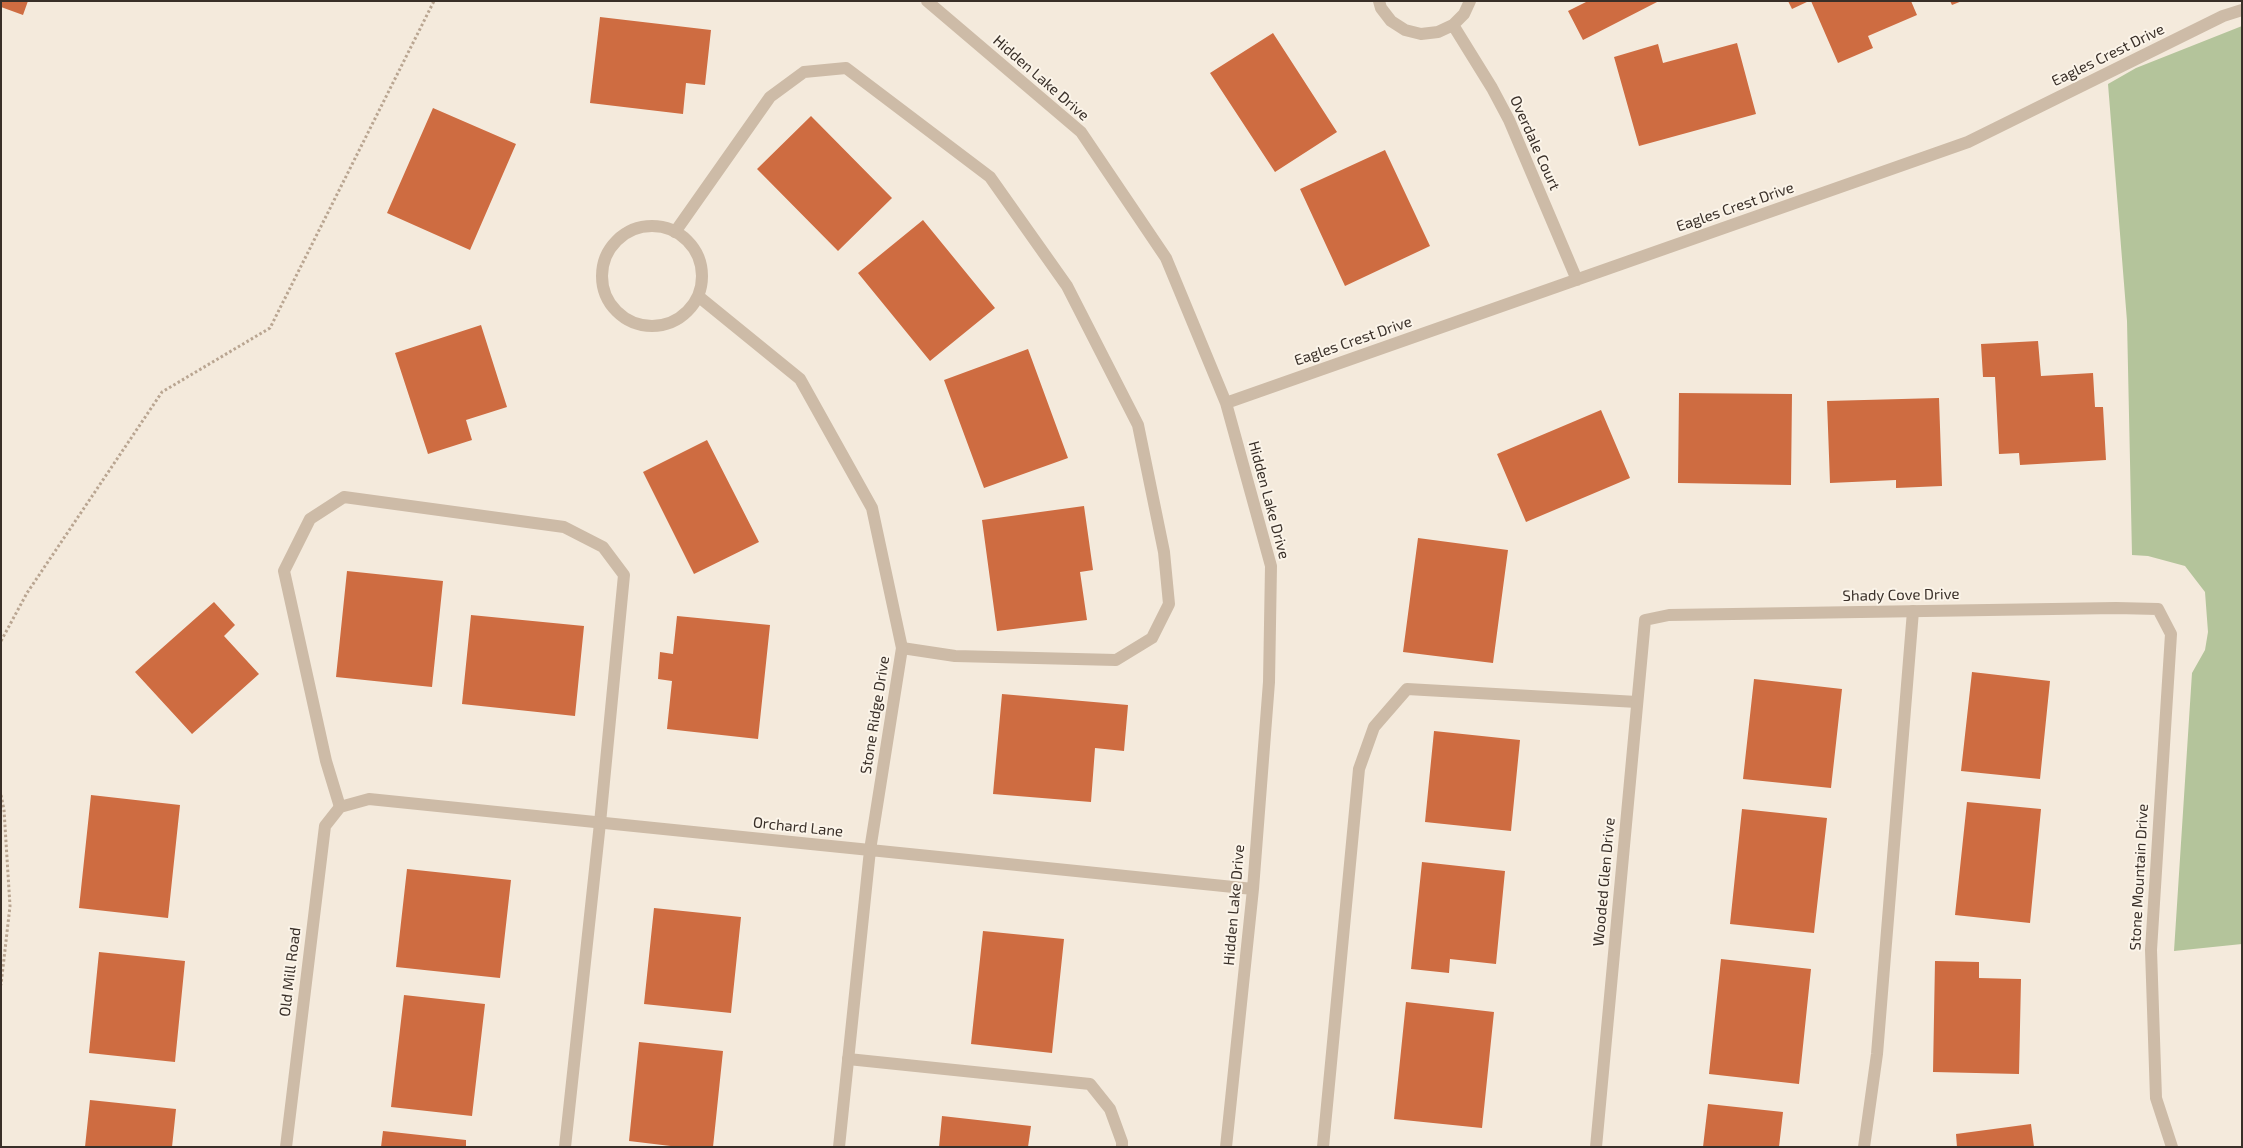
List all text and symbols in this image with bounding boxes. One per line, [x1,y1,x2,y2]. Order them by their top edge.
street label: Eagles Crest Drive [2049,20,2167,90]
street label: Hidden Lake Drive [989,31,1093,125]
street label: Overdale Court [1506,93,1564,193]
street label: Eagles Crest Drive [1674,178,1796,236]
street label: Eagles Crest Drive [1292,312,1414,370]
street label: Hidden Lake Drive [1245,439,1293,561]
street label: Shady Cove Drive [1842,585,1960,605]
street label: Stone Ridge Drive [857,655,893,775]
street label: Stone Mountain Drive [2126,803,2152,951]
street label: Orchard Lane [752,813,844,841]
street label: Wooded Glen Drive [1589,817,1619,947]
street label: Hidden Lake Drive [1220,844,1248,966]
street label: Old Mill Road [276,926,304,1018]

